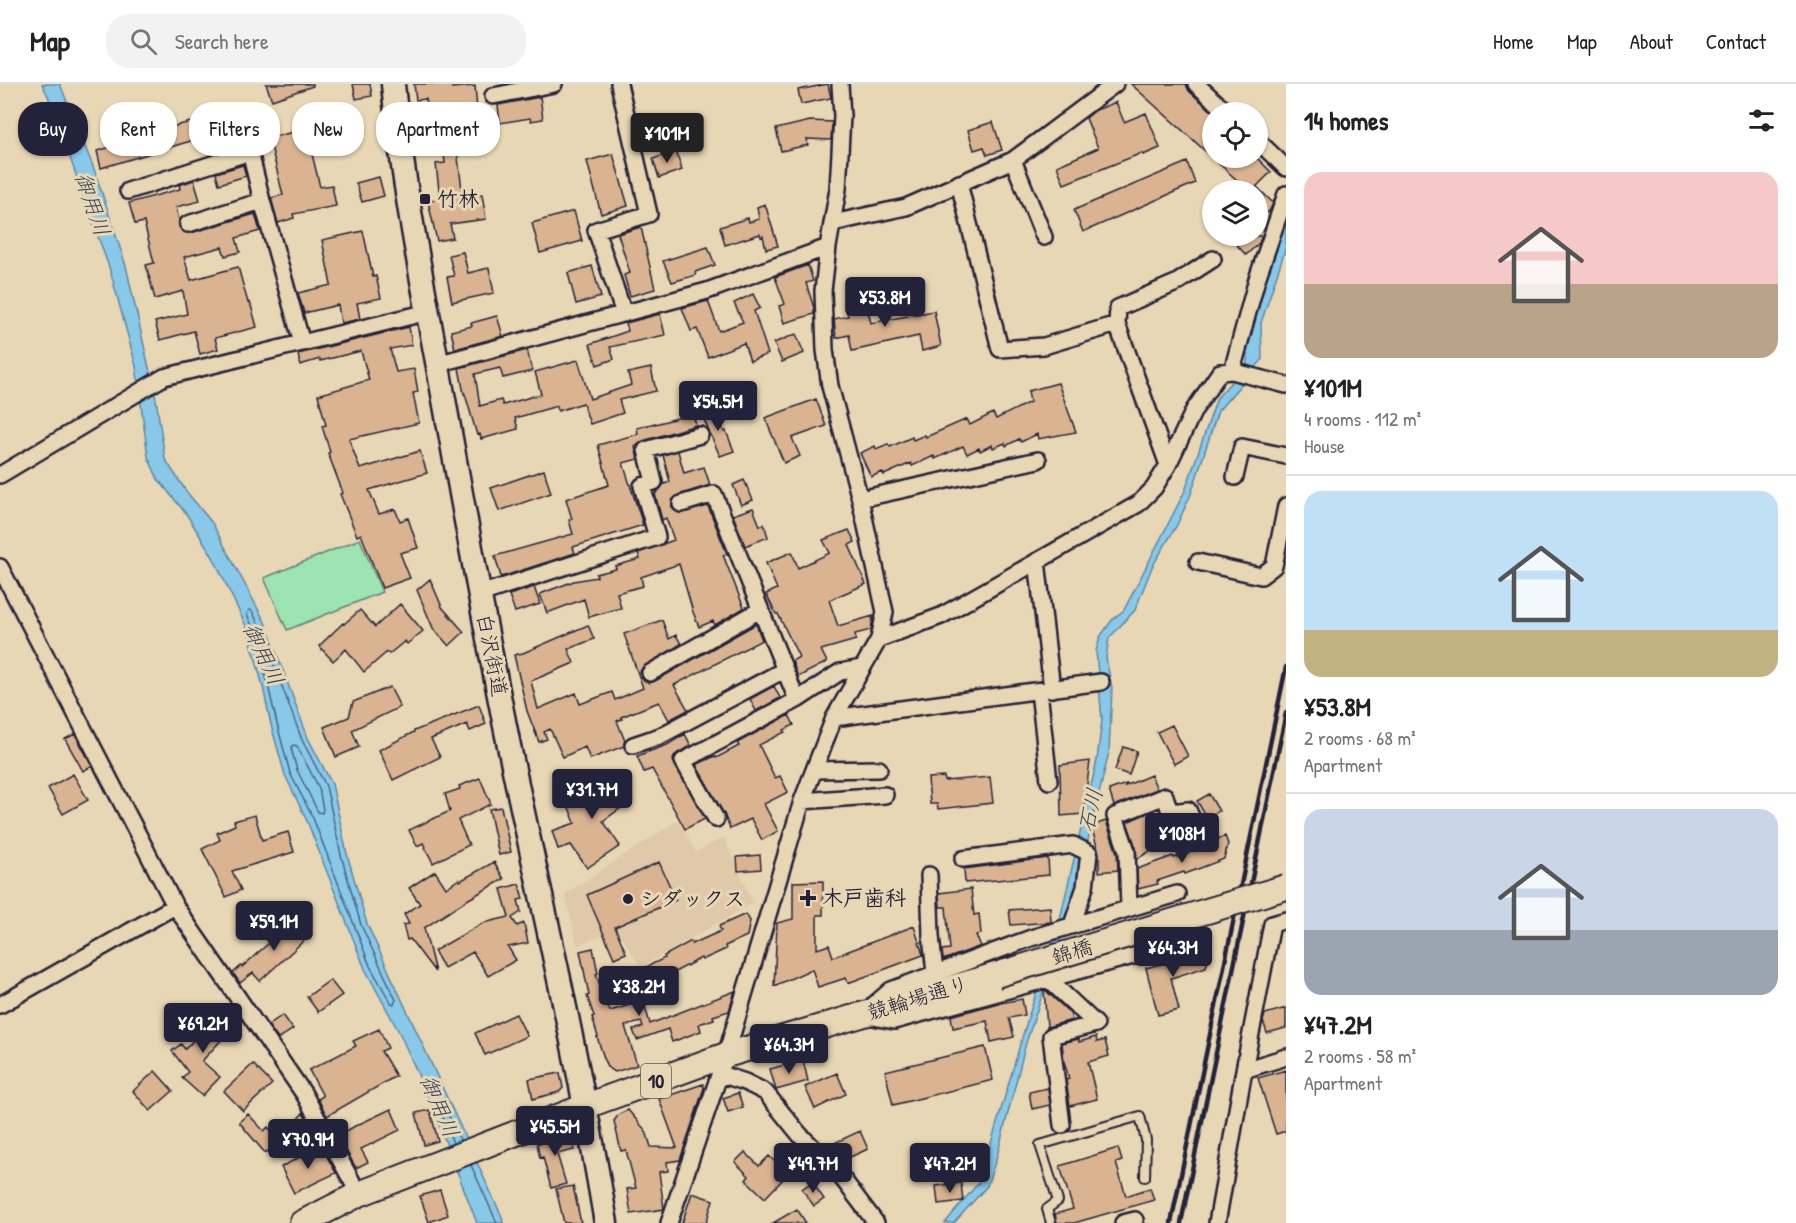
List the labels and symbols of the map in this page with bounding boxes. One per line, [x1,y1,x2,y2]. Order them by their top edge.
pin: ¥101M [625,113,709,164]
water label: 御用川 [68,168,118,240]
place label: 竹林 [437,184,479,213]
marker: 竹林 [418,192,432,206]
pin: ¥53.8M [836,277,934,328]
pin: ¥54.5M [669,381,767,432]
street label: 白沢街道 [470,611,515,699]
water label: 御用川 [236,618,292,690]
pin: ¥31.7M [543,769,641,820]
water label: 石川 [1070,785,1110,835]
pin: ¥108M [1140,813,1224,864]
place label: 木戸歯科 [822,883,906,912]
place label: シダックス [640,884,745,913]
marker: 木戸歯科 [799,889,817,907]
marker: シダックス [621,892,635,906]
pin: ¥59.1M [225,901,323,952]
pin: ¥64.3M [1124,927,1222,978]
street label: 錦橋 [1048,932,1096,972]
pin: ¥38.2M [590,966,688,1017]
street label: 競輪場通り [863,968,972,1027]
pin: ¥69.2M [154,1003,252,1054]
pin: ¥64.3M [740,1024,838,1075]
road number: 10 [641,1064,671,1098]
water label: 御用川 [413,1070,467,1142]
pin: ¥45.5M [506,1106,604,1157]
pin: ¥70.9M [259,1119,357,1170]
pin: ¥49.7M [764,1143,862,1194]
pin: ¥47.2M [901,1143,999,1194]

